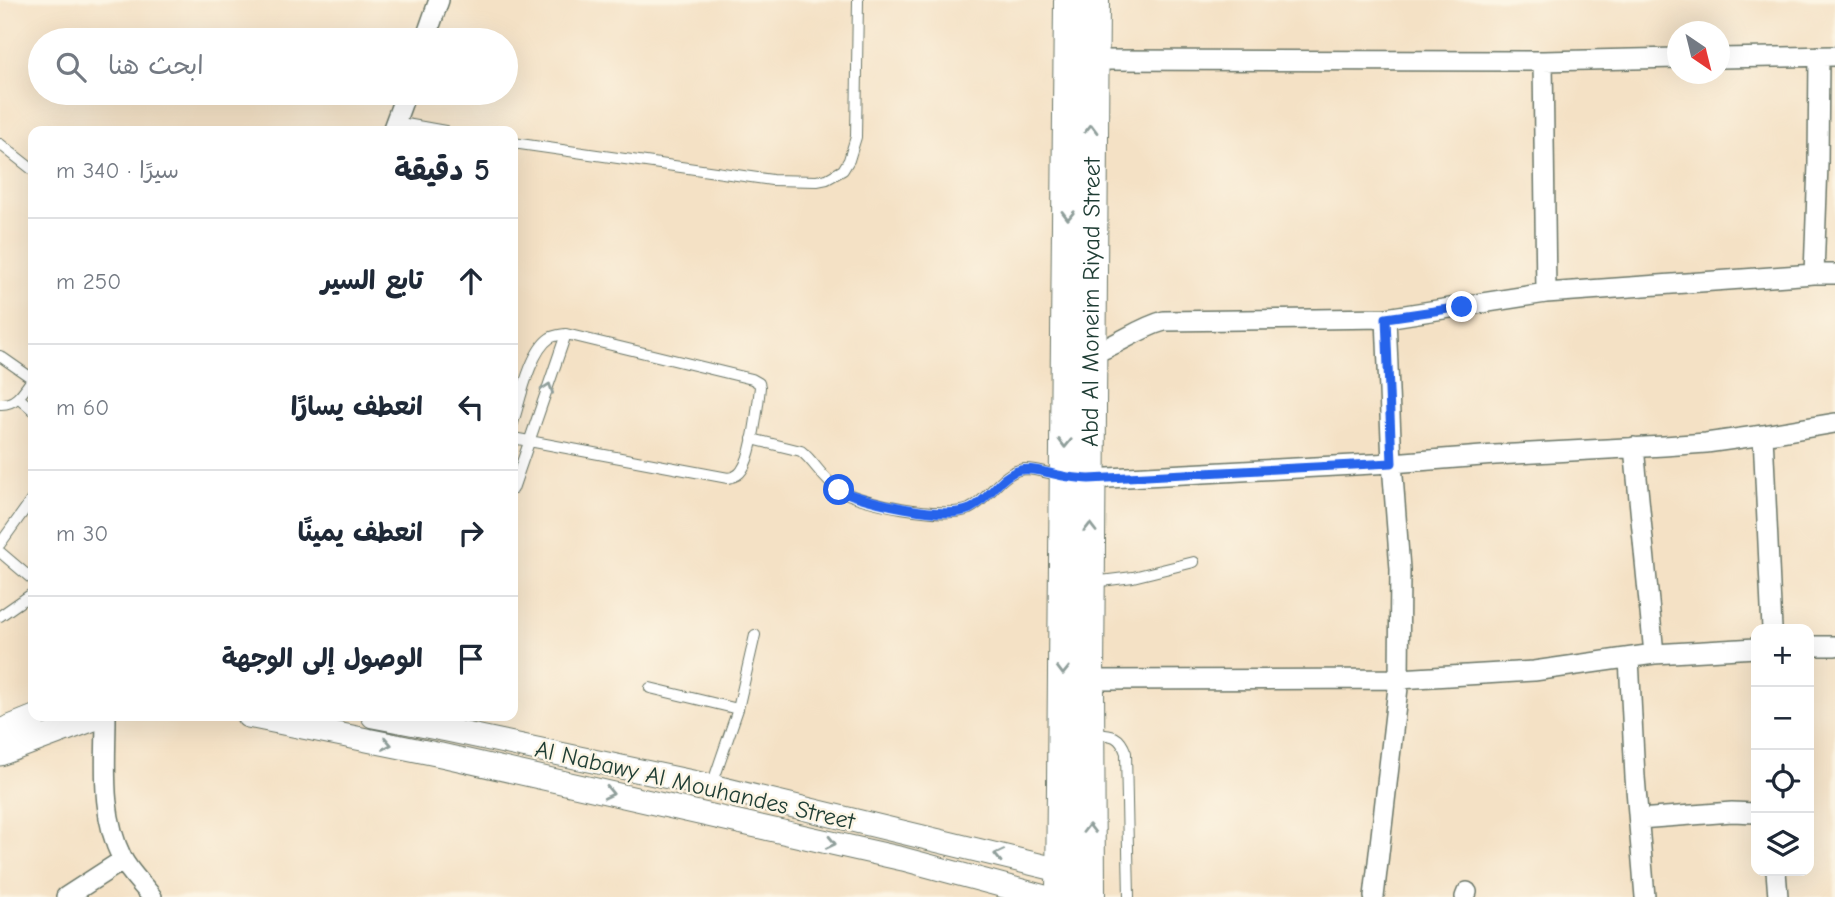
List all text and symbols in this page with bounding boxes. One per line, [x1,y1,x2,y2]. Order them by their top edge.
north arrow [1667,21,1730,84]
search box [28,28,518,105]
icon: search [52,48,90,86]
text: ابحث هنا [108,51,204,81]
one-way arrow [1083,123,1099,134]
text: 5 دقيقة [394,153,490,188]
street label: Abd Al Moneim Riyad Street [1076,156,1106,447]
text: سيرًا · 340 m [56,157,179,184]
one-way arrow [1060,210,1075,221]
icon: ahead [452,262,490,300]
text: تابع السير [321,266,423,296]
text: 250 m [56,268,121,295]
route end [1446,291,1477,322]
one-way arrow [540,382,554,394]
icon: left [452,388,490,426]
text: انعطف يسارًا [291,392,423,422]
text: 60 m [56,394,109,421]
one-way arrow [1057,438,1073,448]
route start [823,474,854,505]
icon: right [452,514,490,552]
text: انعطف يمينًا [298,518,423,548]
text: 30 m [56,520,108,547]
one-way arrow [1082,522,1098,533]
map controls [1751,624,1814,876]
button: + [1751,624,1814,687]
icon: arrive [452,640,490,678]
text: الوصول إلى الوجهة [222,644,423,674]
one-way arrow [1055,665,1071,676]
button: − [1751,687,1814,750]
one-way arrow [381,735,393,750]
street label: Al Nabawy Al Mouhandes Street [532,735,859,836]
button: locate [1751,750,1814,813]
one-way arrow [603,785,615,800]
button: layers [1751,813,1814,876]
one-way arrow [1081,823,1097,834]
one-way arrow [825,835,837,850]
one-way arrow [993,849,1005,863]

